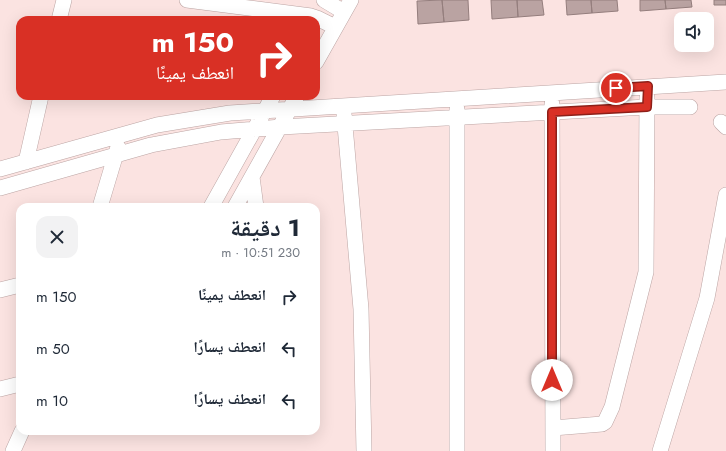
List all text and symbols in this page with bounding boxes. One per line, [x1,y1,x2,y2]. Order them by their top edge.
map controls [674,12,714,52]
button: sound [674,12,714,52]
text: 150 m [152,22,234,63]
icon: right [248,32,300,84]
text: انعطف يمينًا [156,60,234,86]
pin [599,71,633,105]
icon: arrive [605,77,627,99]
text: 1 دقيقة [230,210,300,245]
button: close [36,216,78,258]
text: 230 m · 10:51 [221,243,300,262]
text: انعطف يمينًا [198,284,266,306]
text: 150 m [36,286,76,308]
icon: right [278,286,300,308]
text: انعطف يسارًا [193,336,266,358]
text: 50 m [36,338,70,360]
icon: left [278,338,300,360]
position arrow [531,359,573,401]
text: انعطف يسارًا [193,388,266,410]
text: 10 m [36,390,68,412]
icon: left [278,390,300,412]

